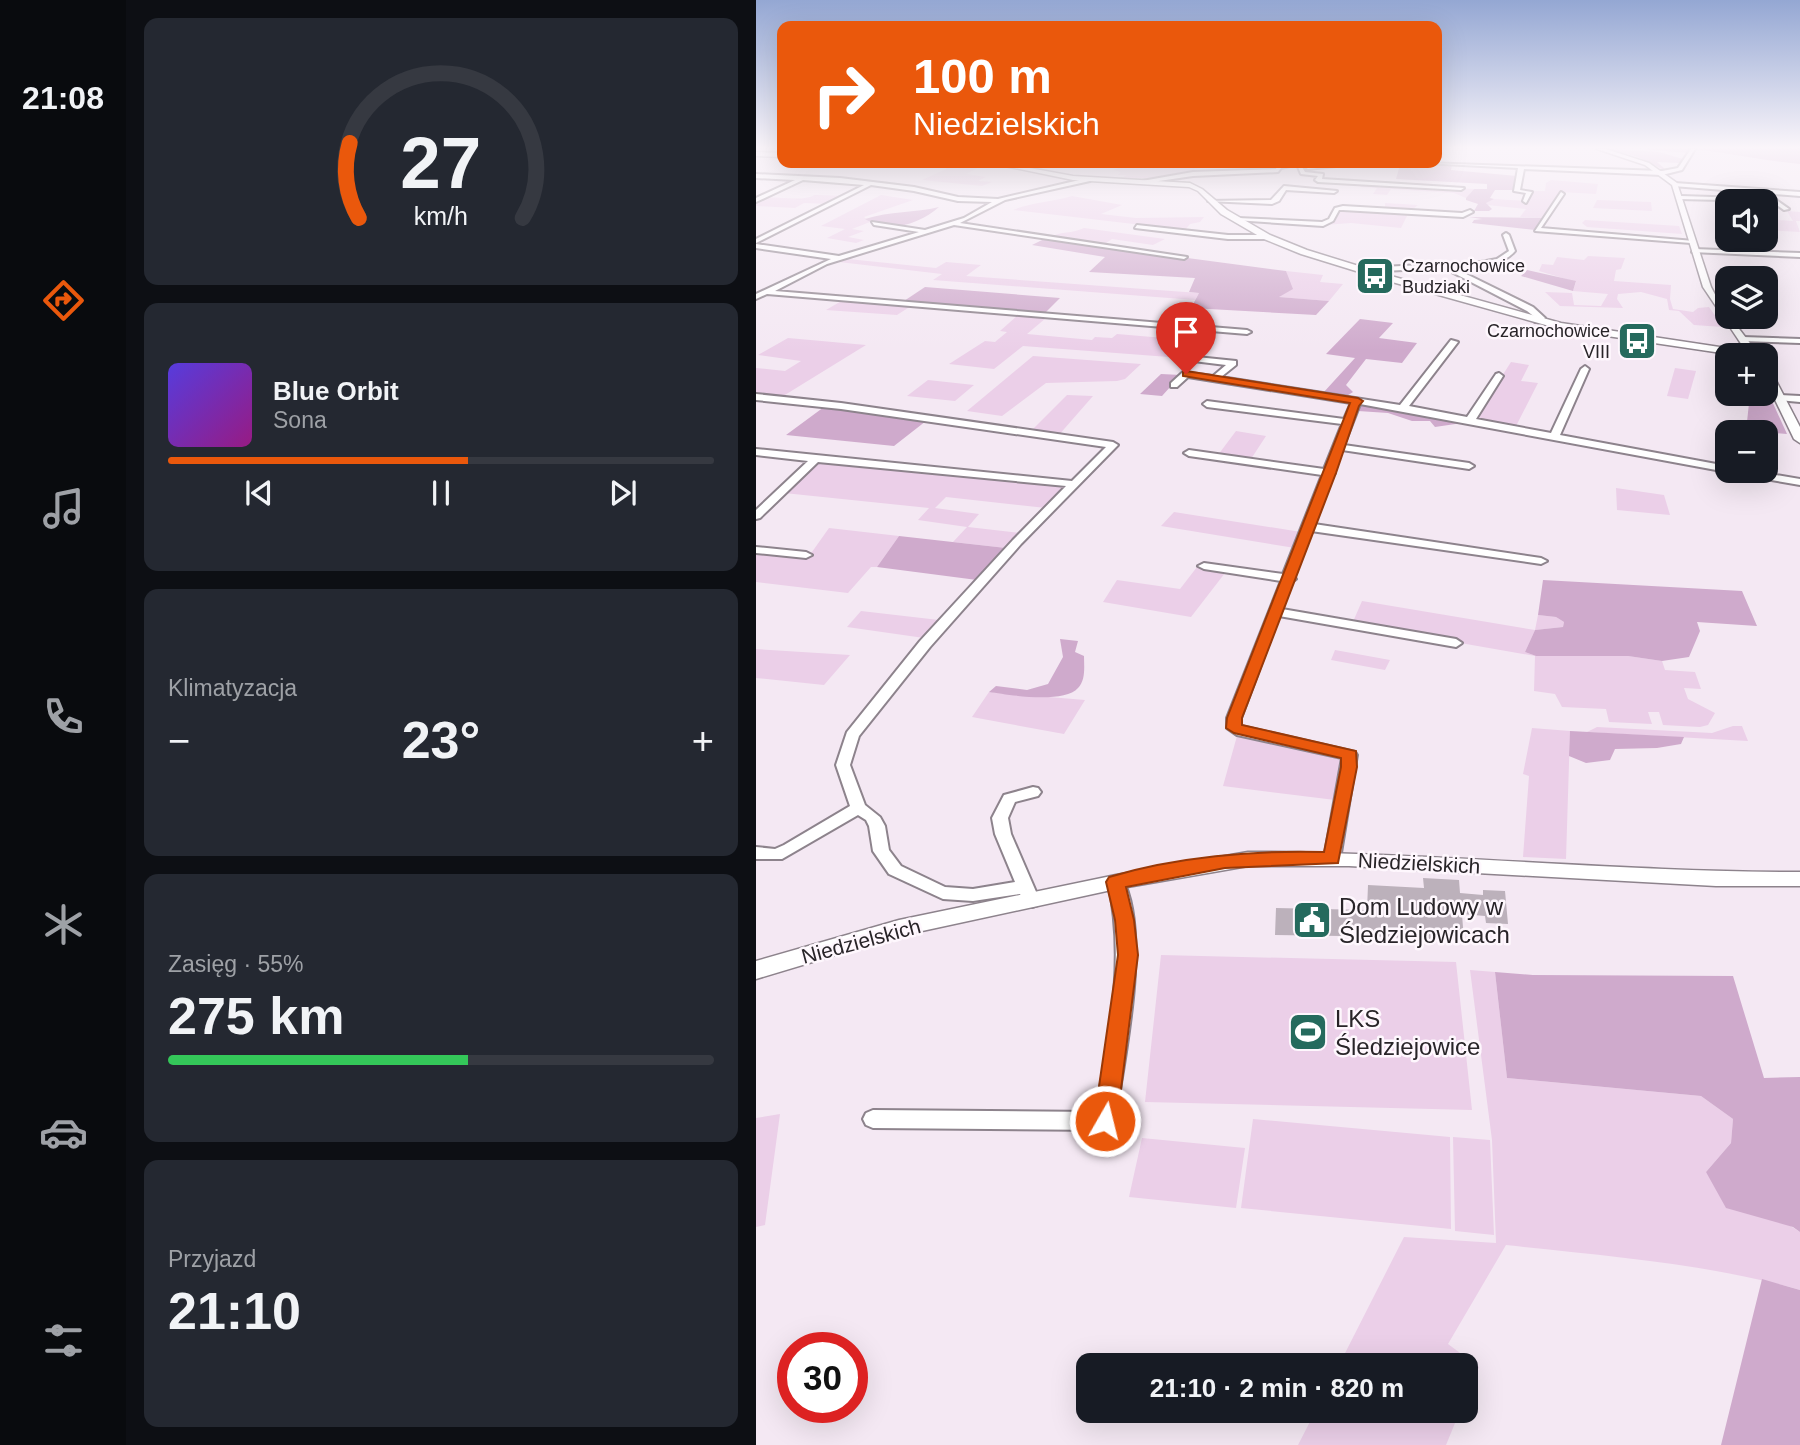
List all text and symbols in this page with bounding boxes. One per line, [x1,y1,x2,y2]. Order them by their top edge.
icon: right [798,49,889,140]
text: 100 m [913,49,1052,103]
text: 21:08 [22,80,104,116]
text: Niedzielskich [913,106,1100,142]
text: 27 [401,122,481,203]
map controls [1715,189,1778,483]
button: sound [1715,189,1778,252]
text: km/h [414,202,468,230]
bus stop icon: Czarnochowice Budziaki [1354,255,1396,297]
place label: Czarnochowice Budziaki [1402,256,1525,297]
button: layers [1715,266,1778,329]
icon: directions [39,276,88,325]
pin [1156,302,1216,374]
icon: arrive [1167,313,1205,351]
bus stop icon: Czarnochowice VIII [1616,320,1658,362]
place label: Czarnochowice VIII [1487,321,1610,362]
button: + [1715,343,1778,406]
text: Blue Orbit [273,376,399,406]
text: Sona [273,407,327,433]
button: − [1715,420,1778,483]
icon: previous [240,474,278,512]
icon: pause [422,474,460,512]
icon: next [604,474,642,512]
icon: music [39,484,88,533]
text: Klimatyzacja [168,675,297,701]
icon: phone [39,692,88,741]
text: 23° [402,711,480,769]
text: − [168,720,190,762]
text: + [692,720,714,762]
street label: Niedzielskich [1357,848,1481,878]
place label: Dom Ludowy w Śledziejowicach [1339,893,1510,948]
public building icon: Dom Ludowy w Śledziejowicach [1291,899,1333,941]
icon: climate [39,900,88,949]
street label: Niedzielskich [799,914,923,968]
text: Zasięg · 55% [168,951,304,977]
text: 275 km [168,987,344,1045]
place label: LKS Śledziejowice [1335,1005,1480,1060]
sports icon: LKS Śledziejowice [1287,1011,1329,1053]
position arrow [1068,1084,1142,1158]
icon: car [39,1108,88,1157]
text: Przyjazd [168,1246,256,1272]
text: 21:10 [168,1282,301,1340]
icon: filters [39,1316,88,1365]
speed limit sign: 30 [777,1332,868,1423]
text: 21:10 · 2 min · 820 m [1150,1373,1404,1403]

